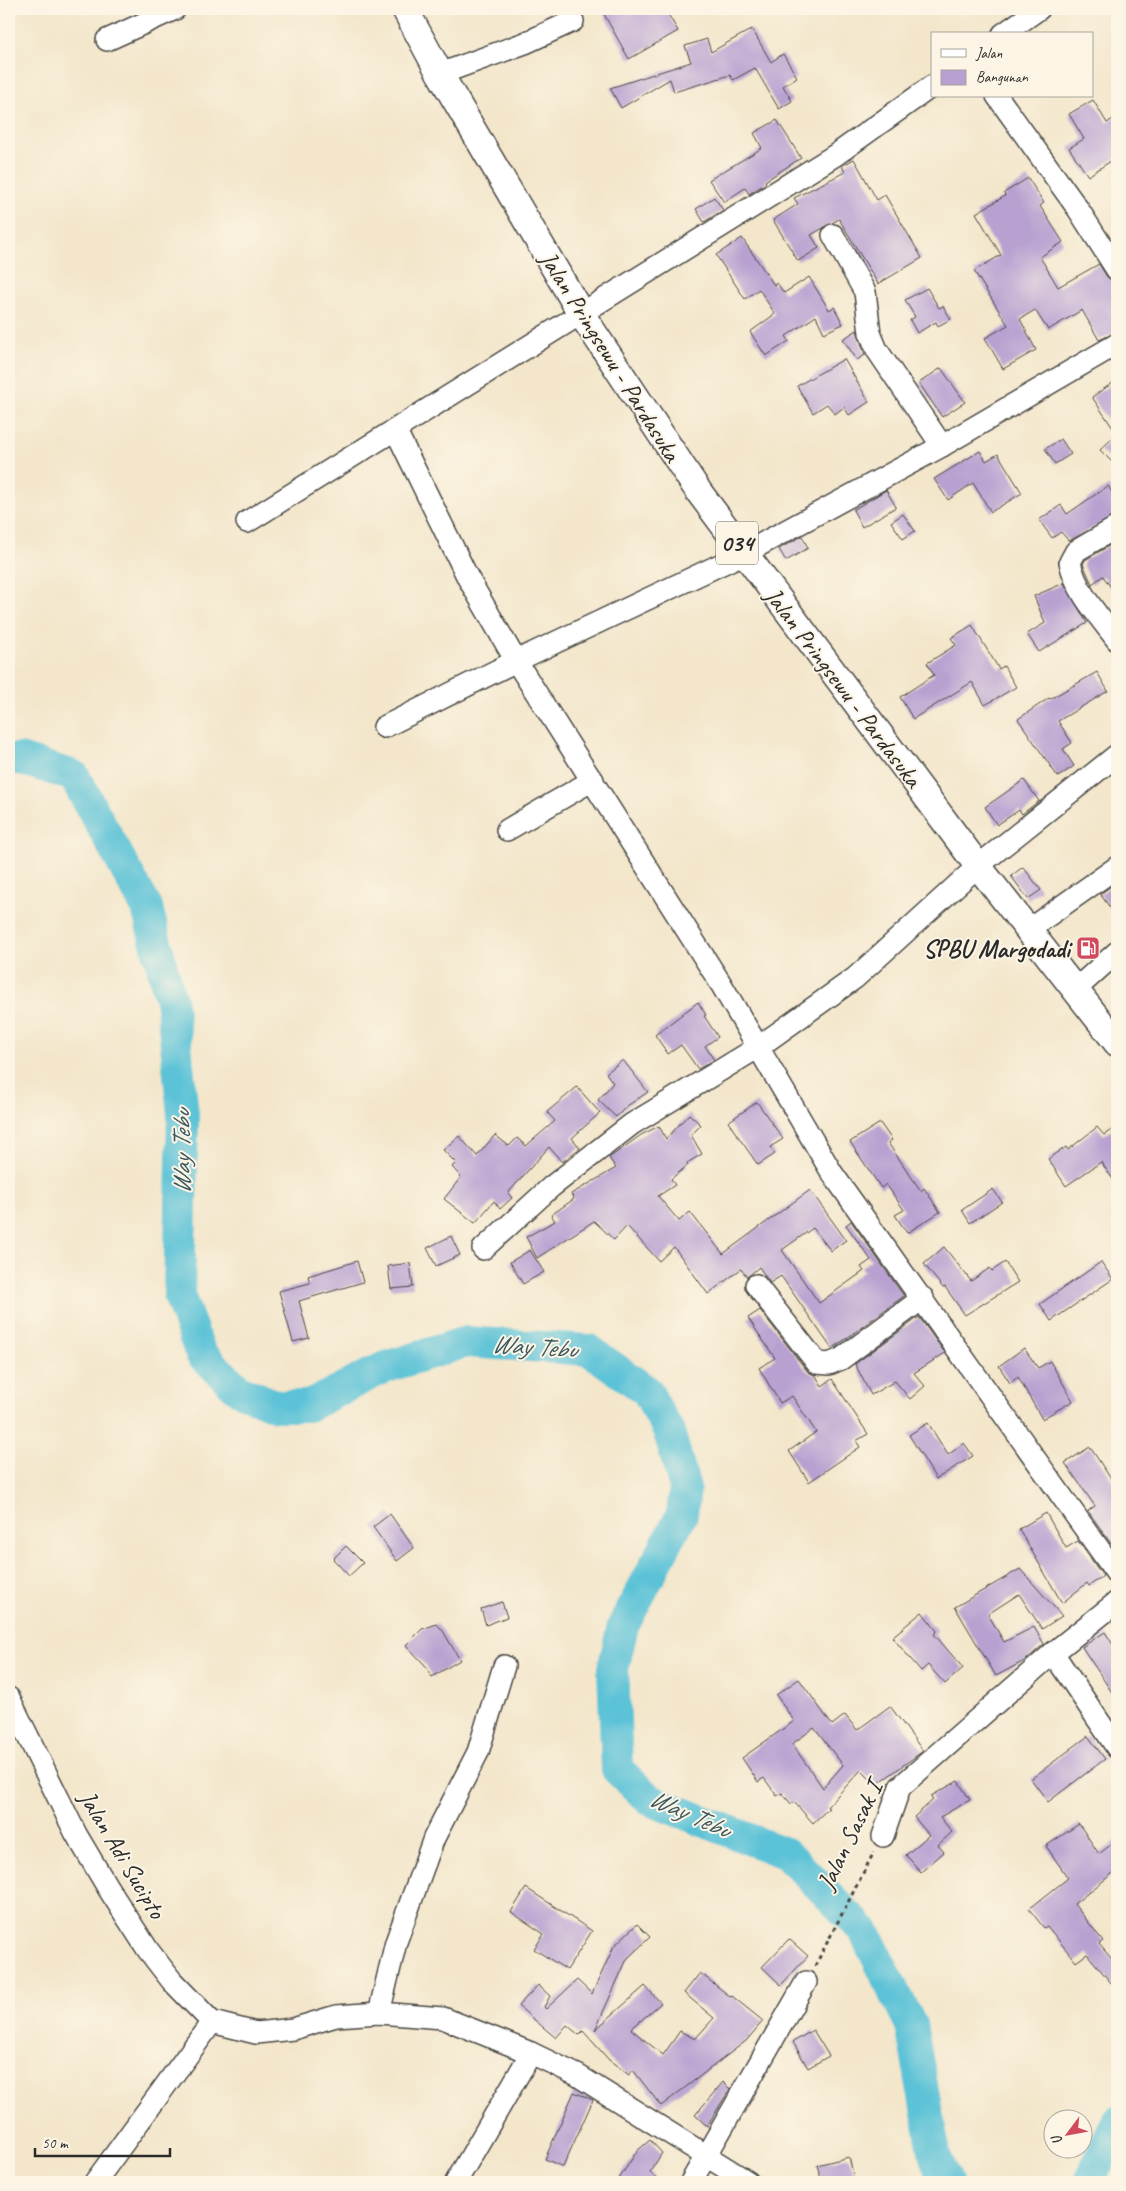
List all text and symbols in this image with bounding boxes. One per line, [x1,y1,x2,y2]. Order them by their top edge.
legend [931,32,1094,98]
text: Jalan [975,44,1003,63]
text: Bangunan [976,68,1029,87]
street label: Jalan Pringsewu - Pardasuka [532,244,689,470]
road number: 034 [716,522,758,564]
street label: Jalan Pringsewu - Pardasuka [757,580,930,796]
place label: SPBU Margodadi [923,933,1073,965]
fuel station icon: SPBU Margodadi [1075,935,1101,961]
water label: Way Tebu [165,1106,198,1194]
water label: Way Tebu [491,1327,581,1366]
street label: Jalan Sasak I [809,1770,893,1896]
water label: Way Tebu [645,1781,738,1847]
street label: Jalan Adi Sucipto [71,1784,174,1925]
north arrow [1044,2108,1094,2158]
scale bar [35,2126,170,2158]
text: U [1047,2131,1066,2148]
text: 50 m [42,2134,69,2153]

